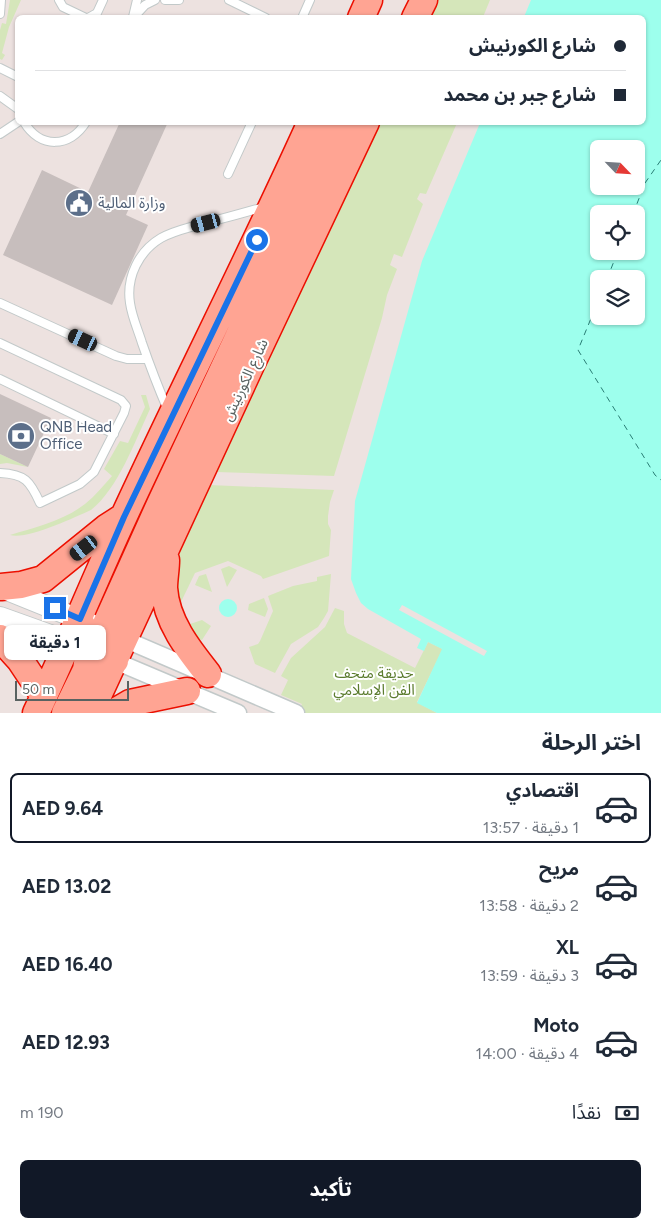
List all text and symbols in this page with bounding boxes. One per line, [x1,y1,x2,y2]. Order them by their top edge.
text: شارع الكورنيش [469,34,596,57]
text: شارع جبر بن محمد [443,83,596,106]
north arrow [590,140,645,195]
map controls [590,140,645,325]
public building icon: وزارة المالية [64,188,94,218]
place label: وزارة المالية [98,194,165,212]
button: locate [590,205,645,260]
car [189,212,222,234]
route start [246,229,268,251]
button: layers [590,270,645,325]
car [66,327,99,353]
street label: شارع الكورنيش [218,336,275,425]
place label: QNB Head Office [40,418,112,453]
bank icon: QNB Head Office [6,421,36,451]
car [67,533,100,563]
route end [44,597,66,619]
callout: 1 دقيقة [4,626,106,660]
text: 1 دقيقة [30,633,80,652]
park label: حديقة متحف الفن الإسلامي [333,664,415,701]
scale bar [15,678,129,701]
text: 50 m [22,681,54,698]
text: اختر الرحلة [542,729,641,756]
text: اقتصادي [506,779,579,802]
icon: car [594,786,639,831]
text: AED 9.64 [22,797,103,820]
text: 1 دقيقة · 13:57 [483,818,579,837]
text: مريح [539,857,579,880]
icon: car [594,864,639,909]
text: AED 13.02 [22,875,111,898]
text: 2 دقيقة · 13:58 [479,896,579,915]
text: XL [556,936,579,959]
icon: car [594,942,639,987]
text: AED 16.40 [22,953,113,976]
text: 3 دقيقة · 13:59 [480,966,579,985]
text: Moto [533,1014,579,1037]
icon: car [594,1020,639,1065]
text: AED 12.93 [22,1031,110,1054]
text: 4 دقيقة · 14:00 [476,1044,579,1063]
icon: cash [613,1099,641,1127]
text: نقدًا [572,1101,601,1124]
text: 190 m [20,1103,64,1122]
button: تأكيد [20,1160,641,1218]

